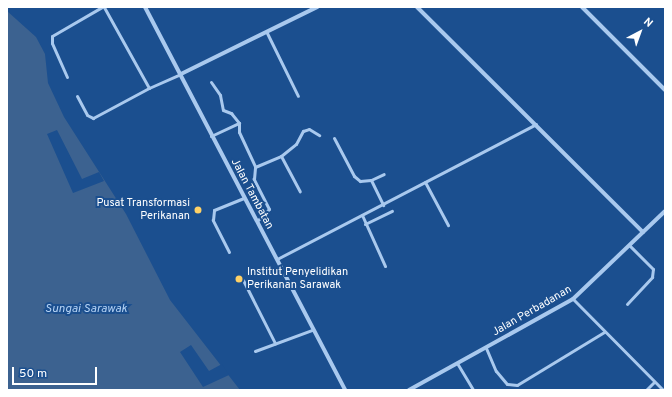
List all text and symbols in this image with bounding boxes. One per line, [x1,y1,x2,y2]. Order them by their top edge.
north arrow [620,12,660,52]
text: N [640,15,655,31]
street label: Jalan Tambatan [228,156,276,232]
place label: Pusat Transformasi Perikanan [96,197,190,223]
marker: Pusat Transformasi Perikanan [193,205,203,215]
place label: Institut Penyelidikan Perikanan Sarawak [247,266,348,292]
marker: Institut Penyelidikan Perikanan Sarawak [234,274,244,284]
street label: Jalan Perbadanan [490,283,574,339]
water label: Sungai Sarawak [45,303,127,317]
scale bar [14,359,99,385]
text: 50 m [19,366,47,382]

